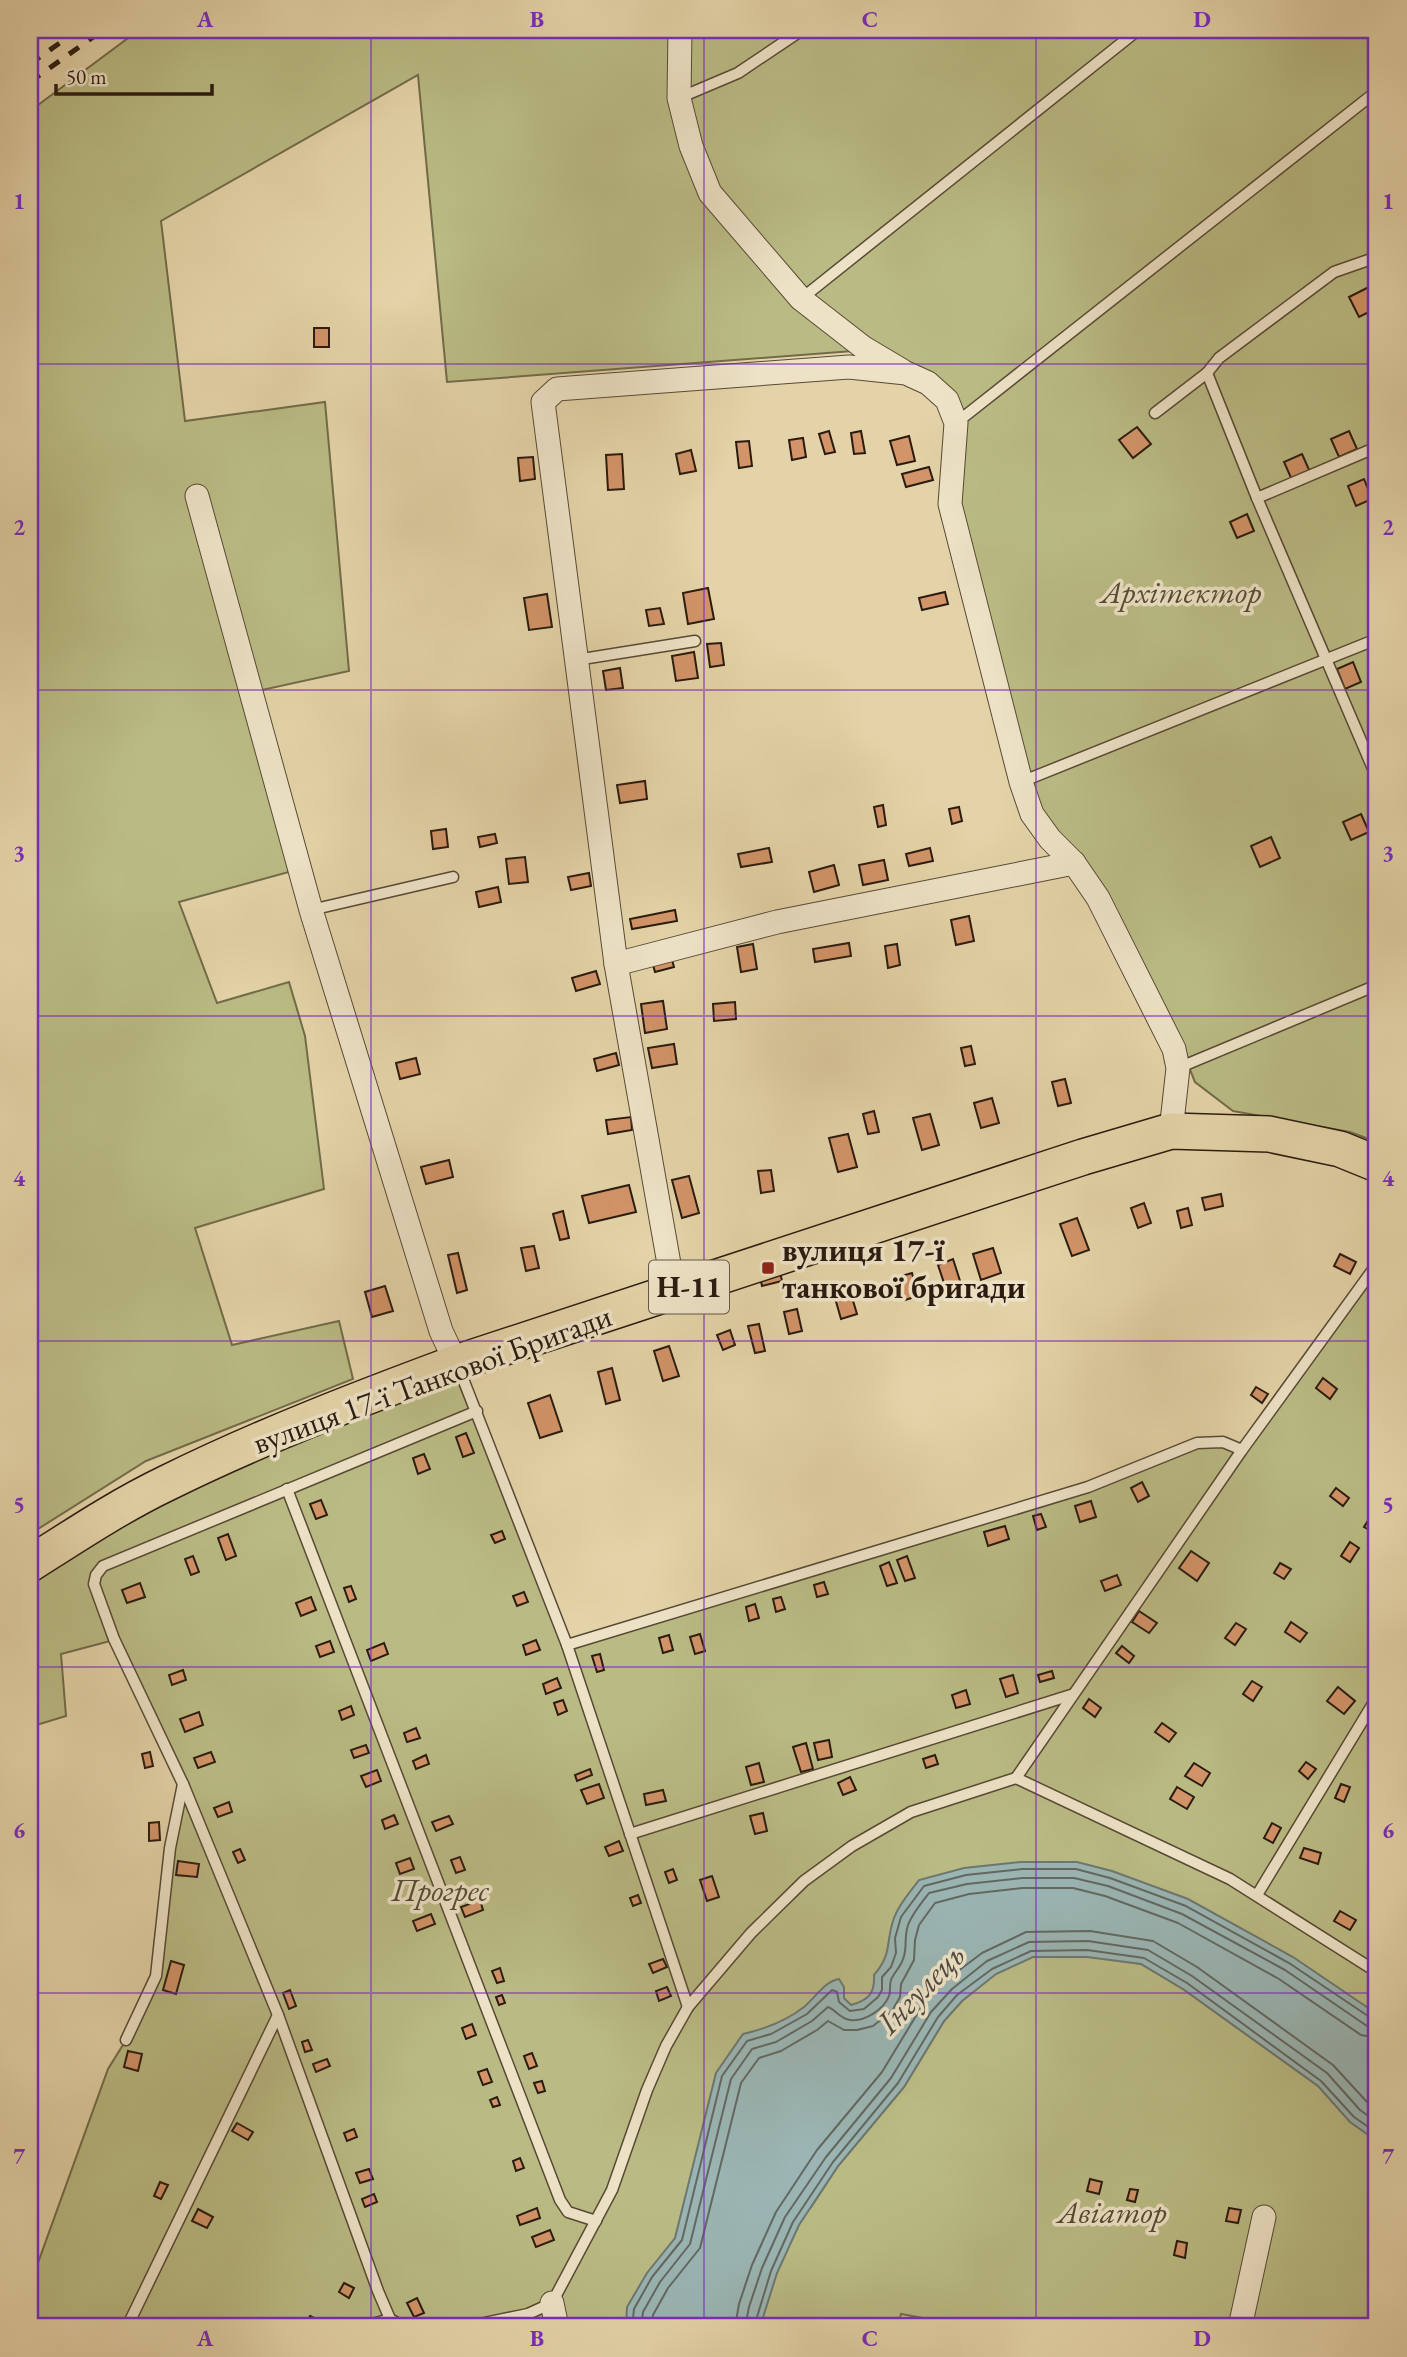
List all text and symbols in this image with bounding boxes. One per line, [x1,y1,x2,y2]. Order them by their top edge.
text: A [196,4,214,34]
text: B [530,4,544,34]
text: C [862,4,878,34]
text: D [1193,4,1211,34]
scale bar [56,52,212,96]
text: 50 m [66,63,107,90]
text: 1 [13,186,25,216]
text: 1 [1382,186,1394,216]
text: 2 [13,512,25,542]
text: 2 [1382,512,1394,542]
park label: Архітектор [1099,571,1261,613]
text: 3 [13,838,25,868]
text: 3 [1382,838,1394,868]
text: 4 [13,1163,26,1193]
text: 4 [1382,1163,1395,1193]
place label: вулиця 17-ї танкової бригади [782,1229,1026,1308]
road number: Н-11 [649,1260,729,1314]
marker: вулиця 17-ї танкової бригади [760,1260,776,1276]
street label: вулиця 17-ї Танкової Бригади [247,1294,617,1464]
text: 5 [13,1489,25,1519]
text: 5 [1382,1489,1394,1519]
text: 6 [13,1815,25,1845]
text: 6 [1382,1815,1394,1845]
park label: Прогрес [390,1869,490,1911]
water label: Інгулець [866,1934,974,2044]
text: 7 [13,2141,26,2171]
text: 7 [1382,2141,1395,2171]
park label: Авіатор [1055,2191,1167,2233]
text: A [196,2323,214,2353]
text: B [530,2323,544,2353]
text: C [862,2323,878,2353]
text: D [1193,2323,1211,2353]

